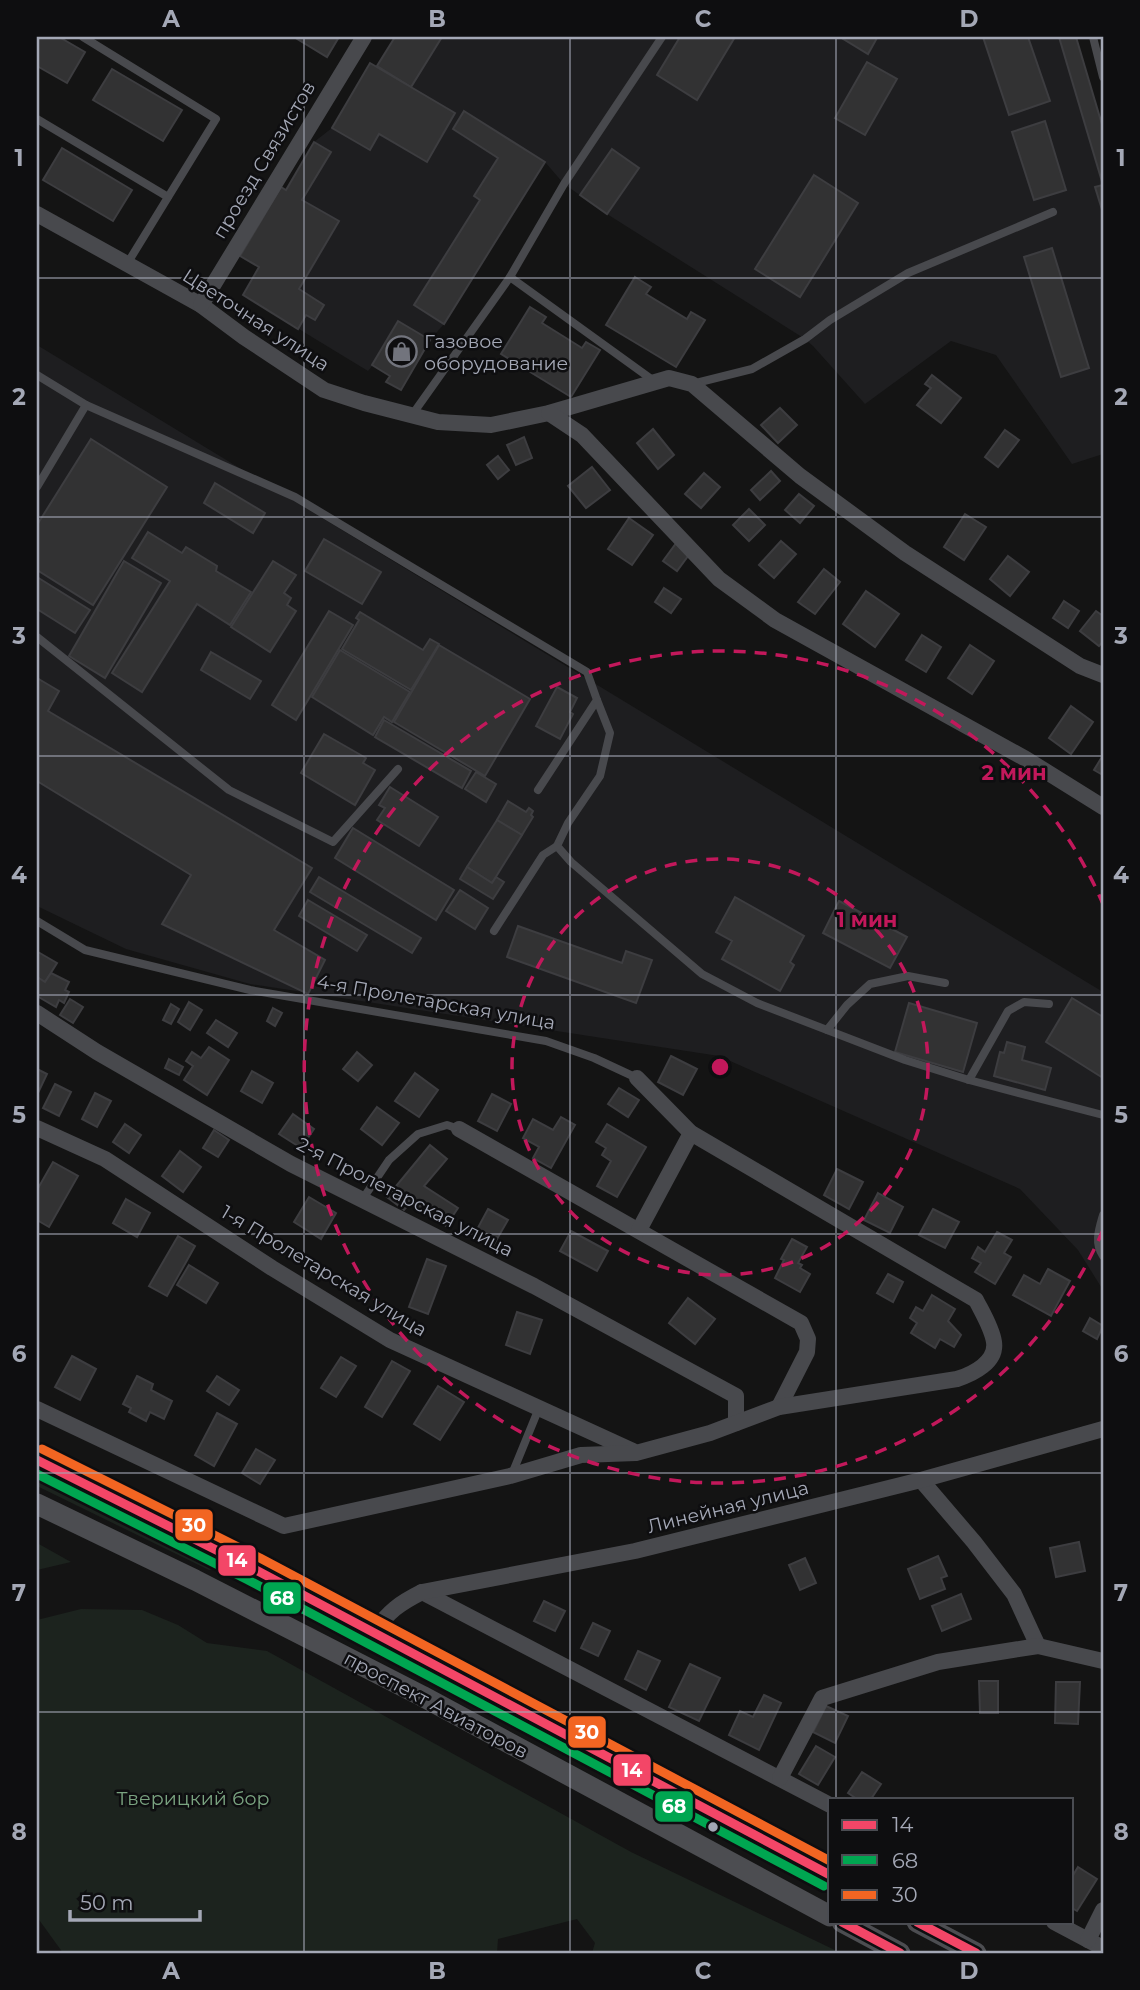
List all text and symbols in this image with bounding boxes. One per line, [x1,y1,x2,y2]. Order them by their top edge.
text: A [161,5,180,33]
text: B [428,5,446,33]
text: C [695,5,712,33]
text: D [960,5,979,33]
street label: проезд Связистов [208,77,320,243]
text: 1 [14,144,24,172]
text: 1 [1116,144,1126,172]
street label: Цветочная улица [178,264,334,376]
place label: Газовое оборудование [424,330,568,375]
shop icon: Газовое оборудование [384,335,418,369]
text: 2 [12,383,26,411]
text: 2 [1114,383,1128,411]
text: 3 [11,622,26,650]
text: 3 [1113,622,1128,650]
text: 2 мин [982,760,1046,785]
text: 4 [11,861,27,889]
text: 4 [1113,861,1129,889]
text: 1 мин [837,907,897,932]
street label: 4-я Пролетарская улица [315,970,557,1034]
centre of rings [708,1055,732,1079]
text: 5 [12,1101,26,1129]
text: 5 [1114,1101,1128,1129]
street label: 2-я Пролетарская улица [293,1132,517,1262]
street label: 1-я Пролетарская улица [217,1200,431,1342]
text: 6 [12,1340,27,1368]
text: 6 [1114,1340,1129,1368]
street label: Линейная улица [645,1476,811,1538]
line badge: 30 [174,1508,214,1542]
text: 30 [181,1514,206,1537]
line badge: 14 [217,1544,257,1577]
text: 14 [227,1549,247,1572]
text: 7 [12,1579,26,1607]
text: 7 [1114,1579,1128,1607]
line badge: 68 [262,1581,302,1615]
text: 68 [270,1587,294,1610]
street label: проспект Авиаторов [340,1647,532,1763]
line badge: 30 [567,1715,607,1749]
text: 30 [574,1721,599,1744]
line badge: 14 [612,1753,652,1787]
text: 14 [622,1759,642,1782]
park label: Тверицкий бор [116,1787,270,1810]
line badge: 68 [654,1790,694,1823]
text: 68 [662,1795,686,1818]
legend [828,1798,1074,1924]
text: 14 [892,1812,914,1837]
text: 8 [11,1818,27,1846]
text: 8 [1113,1818,1129,1846]
unlabelled marker [706,1820,720,1834]
text: 68 [892,1848,918,1873]
scale bar [70,1878,200,1922]
text: 30 [892,1882,918,1907]
text: 50 m [80,1890,134,1915]
text: A [161,1957,180,1985]
text: B [428,1957,446,1985]
text: C [695,1957,712,1985]
text: D [960,1957,979,1985]

